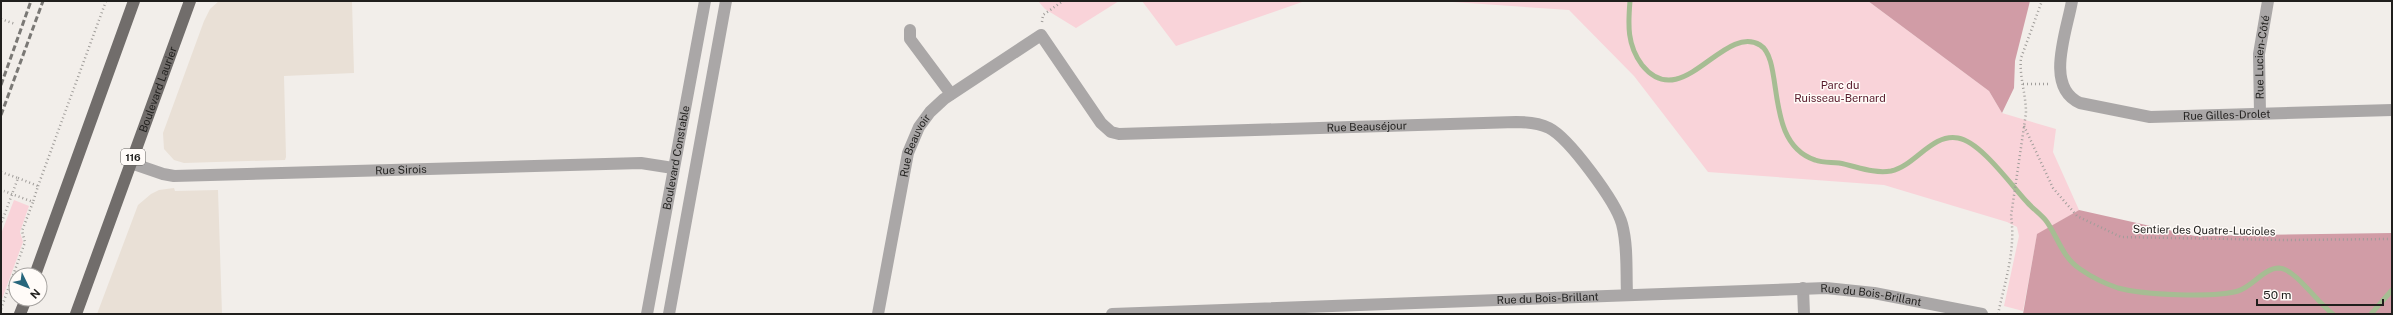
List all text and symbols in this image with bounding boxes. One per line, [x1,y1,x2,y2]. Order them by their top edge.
street label: Rue Lucien-Côté [2253,14,2272,99]
street label: Boulevard Laurier [137,45,179,134]
park label: Parc du Ruisseau-Bernard [1794,79,1886,104]
street label: Boulevard Constable [660,104,692,211]
street label: Rue Gilles-Drolet [2183,108,2271,122]
street label: Rue Beauvoir [898,112,933,178]
street label: Rue Beauséjour [1326,119,1407,134]
road number: 116 [121,149,145,165]
street label: Rue Sirois [375,163,427,176]
street label: Sentier des Quatre-Lucioles [2133,223,2276,237]
north arrow [8,267,48,307]
scale bar [2257,281,2383,307]
street label: Rue du Bois-Brillant [1820,282,1923,308]
text: N [28,287,43,301]
text: 50 m [2263,288,2291,302]
street label: Rue du Bois-Brillant [1496,290,1599,306]

